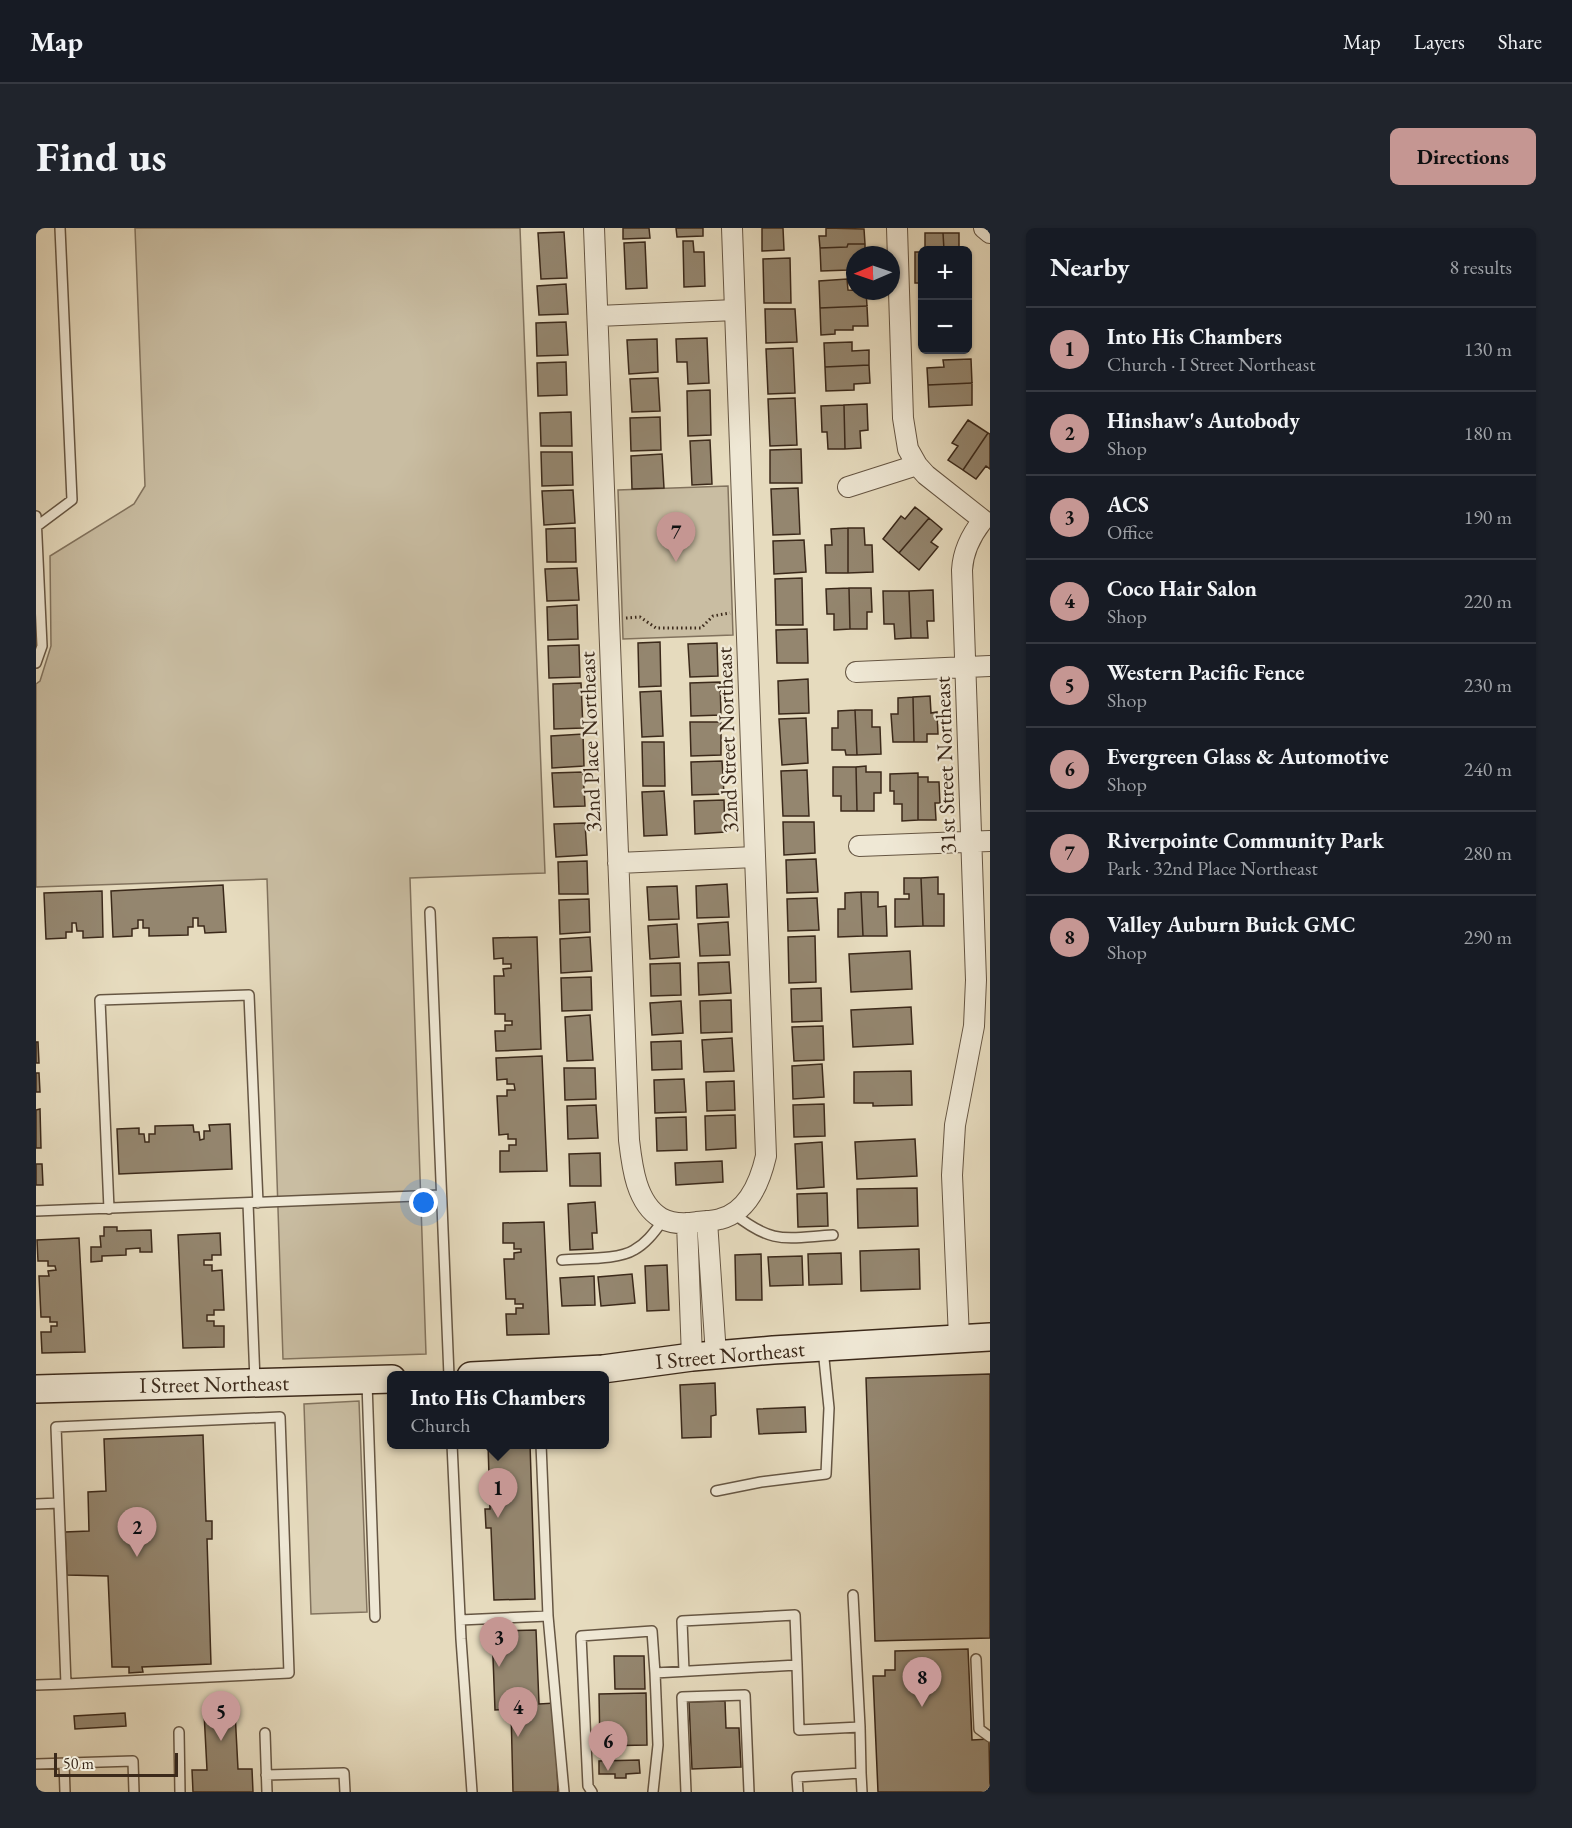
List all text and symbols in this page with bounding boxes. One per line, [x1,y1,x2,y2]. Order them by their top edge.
text: Map [30,23,83,59]
text: Map [1343,28,1381,55]
text: Layers [1414,28,1465,55]
text: Share [1498,28,1542,55]
button: Directions [1390,128,1536,185]
text: Find us [36,129,167,184]
north arrow [846,246,900,300]
map controls [918,246,972,354]
button: + [918,246,972,300]
text: Nearby [1050,250,1130,284]
text: 8 results [1449,254,1512,280]
button: − [918,300,972,354]
text: Into His Chambers [1107,322,1282,351]
text: 1 [1064,336,1075,362]
text: 130 m [1464,336,1512,362]
text: Church · I Street Northeast [1107,351,1315,377]
text: Hinshaw's Autobody [1107,406,1300,435]
text: 2 [1064,420,1075,446]
text: 180 m [1464,420,1512,446]
text: Shop [1107,435,1147,461]
text: ACS [1107,490,1149,519]
text: 3 [1064,504,1075,530]
text: 190 m [1464,504,1512,530]
pin: 7 [656,512,696,562]
text: Office [1107,519,1153,545]
text: Coco Hair Salon [1107,574,1257,603]
text: 4 [1064,588,1075,614]
text: 220 m [1464,588,1512,614]
text: Shop [1107,603,1147,629]
street label: 32nd Street Northeast [709,646,745,834]
street label: 32nd Place Northeast [572,651,608,833]
text: Western Pacific Fence [1107,658,1305,687]
text: 5 [1064,672,1075,698]
text: 230 m [1464,672,1512,698]
street label: 31st Street Northeast [927,676,963,854]
text: Shop [1107,687,1147,713]
text: Evergreen Glass & Automotive [1107,742,1389,771]
text: 6 [1064,756,1075,782]
text: 240 m [1464,756,1512,782]
text: Shop [1107,771,1147,797]
text: Riverpointe Community Park [1107,826,1384,855]
text: 7 [1064,840,1075,866]
text: 280 m [1464,840,1512,866]
text: Park · 32nd Place Northeast [1107,855,1318,881]
text: Valley Auburn Buick GMC [1107,910,1356,939]
text: 8 [1064,924,1075,950]
text: 290 m [1464,924,1512,950]
text: Shop [1107,939,1147,965]
your location [409,1188,438,1217]
street label: I Street Northeast [654,1334,806,1376]
street label: I Street Northeast [139,1368,289,1400]
popup [387,1371,609,1449]
text: Into His Chambers [410,1383,586,1412]
text: Church [410,1412,471,1438]
pin: 1 [478,1468,518,1518]
pin: 2 [118,1508,156,1557]
pin: 3 [480,1618,518,1667]
pin: 8 [902,1658,942,1707]
pin: 4 [498,1688,538,1737]
pin: 5 [202,1692,240,1741]
pin: 6 [588,1722,628,1771]
scale bar [54,1750,178,1778]
text: 50 m [63,1753,94,1774]

